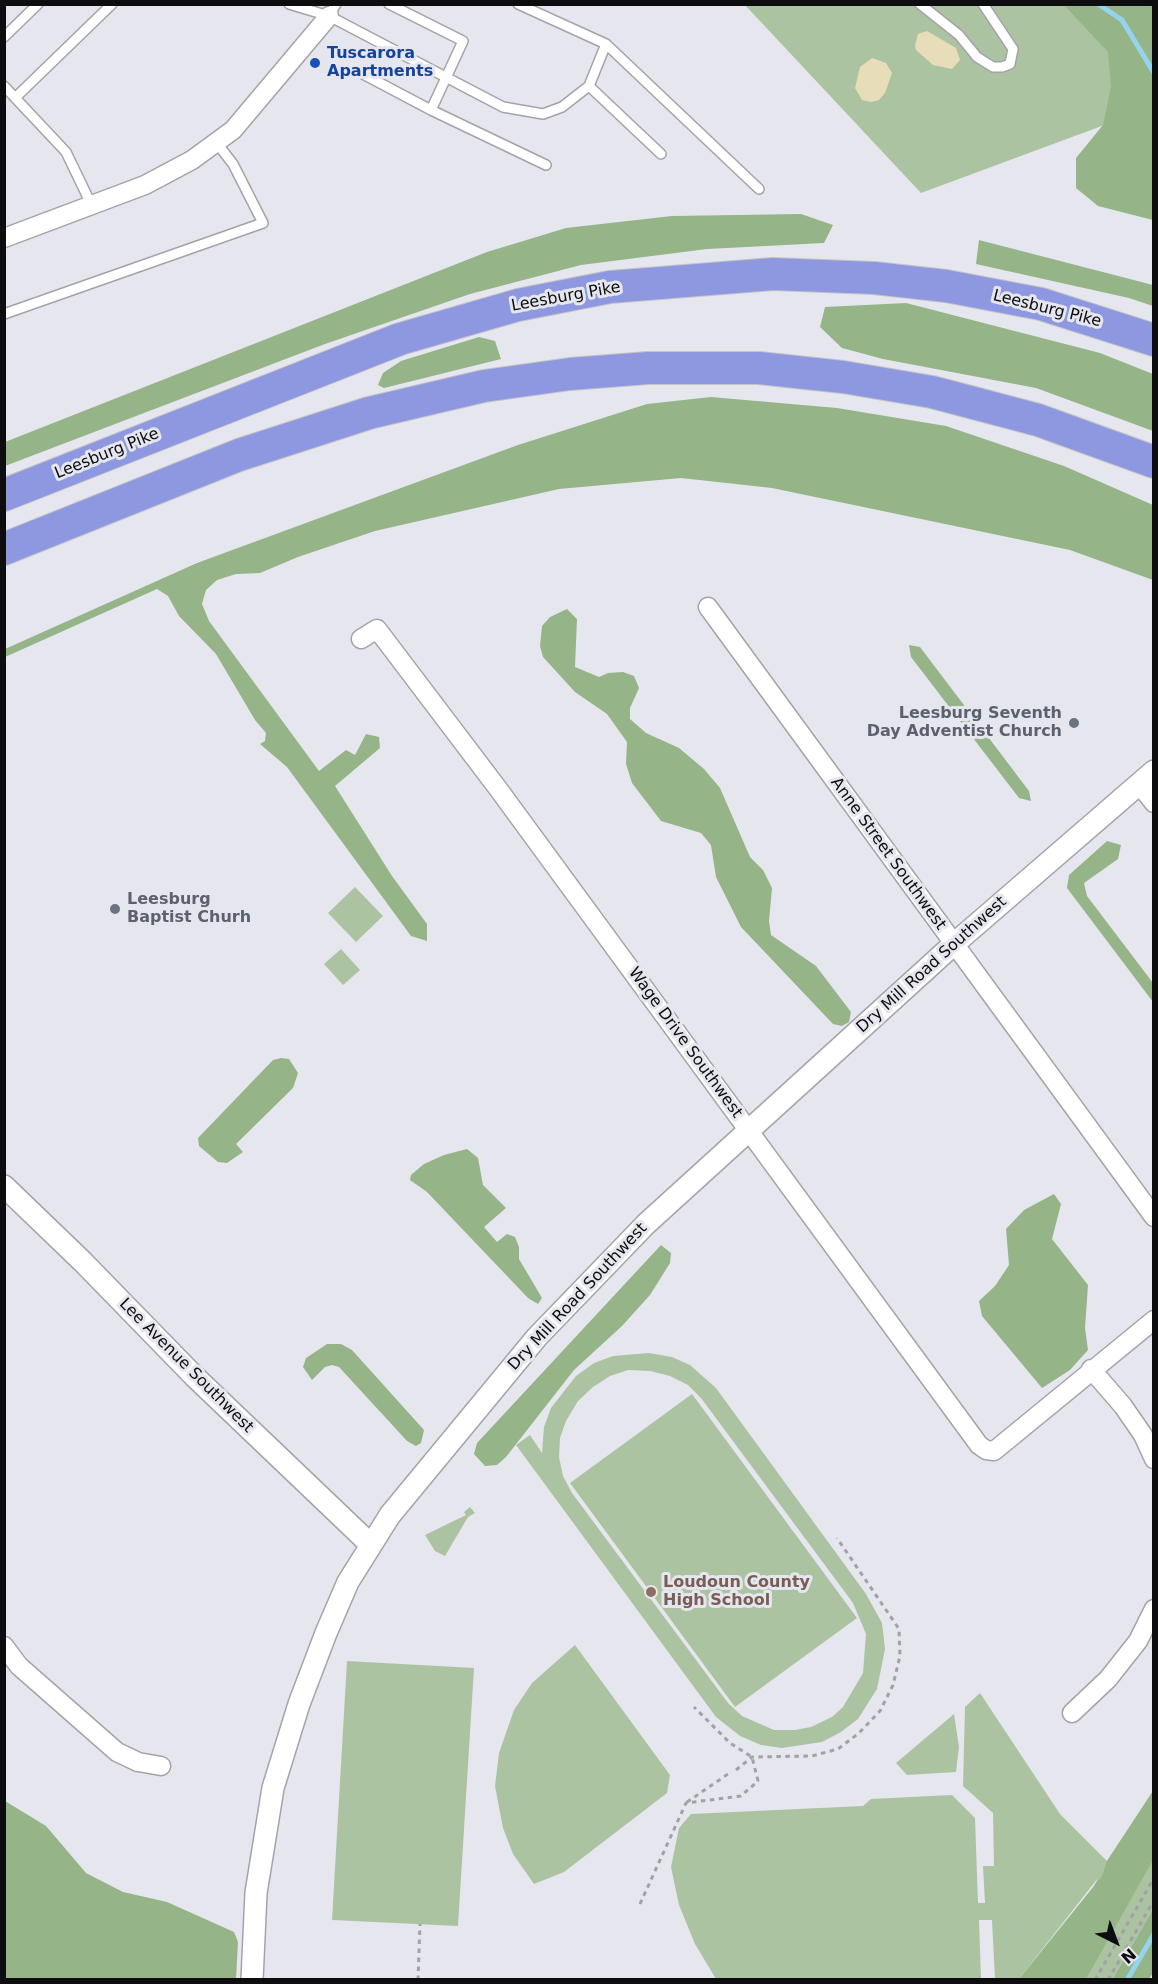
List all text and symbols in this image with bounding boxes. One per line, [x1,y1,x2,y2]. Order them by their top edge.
place label: Tuscarora Apartments [327,44,433,82]
marker: Tuscarora Apartments [308,56,322,70]
street label: Leesburg Pike [510,278,622,316]
street label: Leesburg Pike [991,286,1103,332]
street label: Leesburg Pike [52,424,162,484]
place label: Leesburg Seventh Day Adventist Church [867,704,1062,742]
marker: Leesburg Seventh Day Adventist Church [1067,716,1081,730]
street label: Anne Street Southwest [826,774,950,934]
place label: Leesburg Baptist Churh [127,890,251,928]
street label: Dry Mill Road Southwest [853,893,1011,1037]
marker: Leesburg Baptist Churh [108,902,122,916]
street label: Wage Drive Southwest [624,964,746,1122]
street label: Dry Mill Road Southwest [505,1219,651,1375]
street label: Lee Avenue Southwest [115,1295,257,1437]
place label: Loudoun County High School [663,1573,810,1611]
marker: Loudoun County High School [644,1585,658,1599]
north arrow [1086,1912,1146,1972]
text: N [1117,1944,1140,1967]

